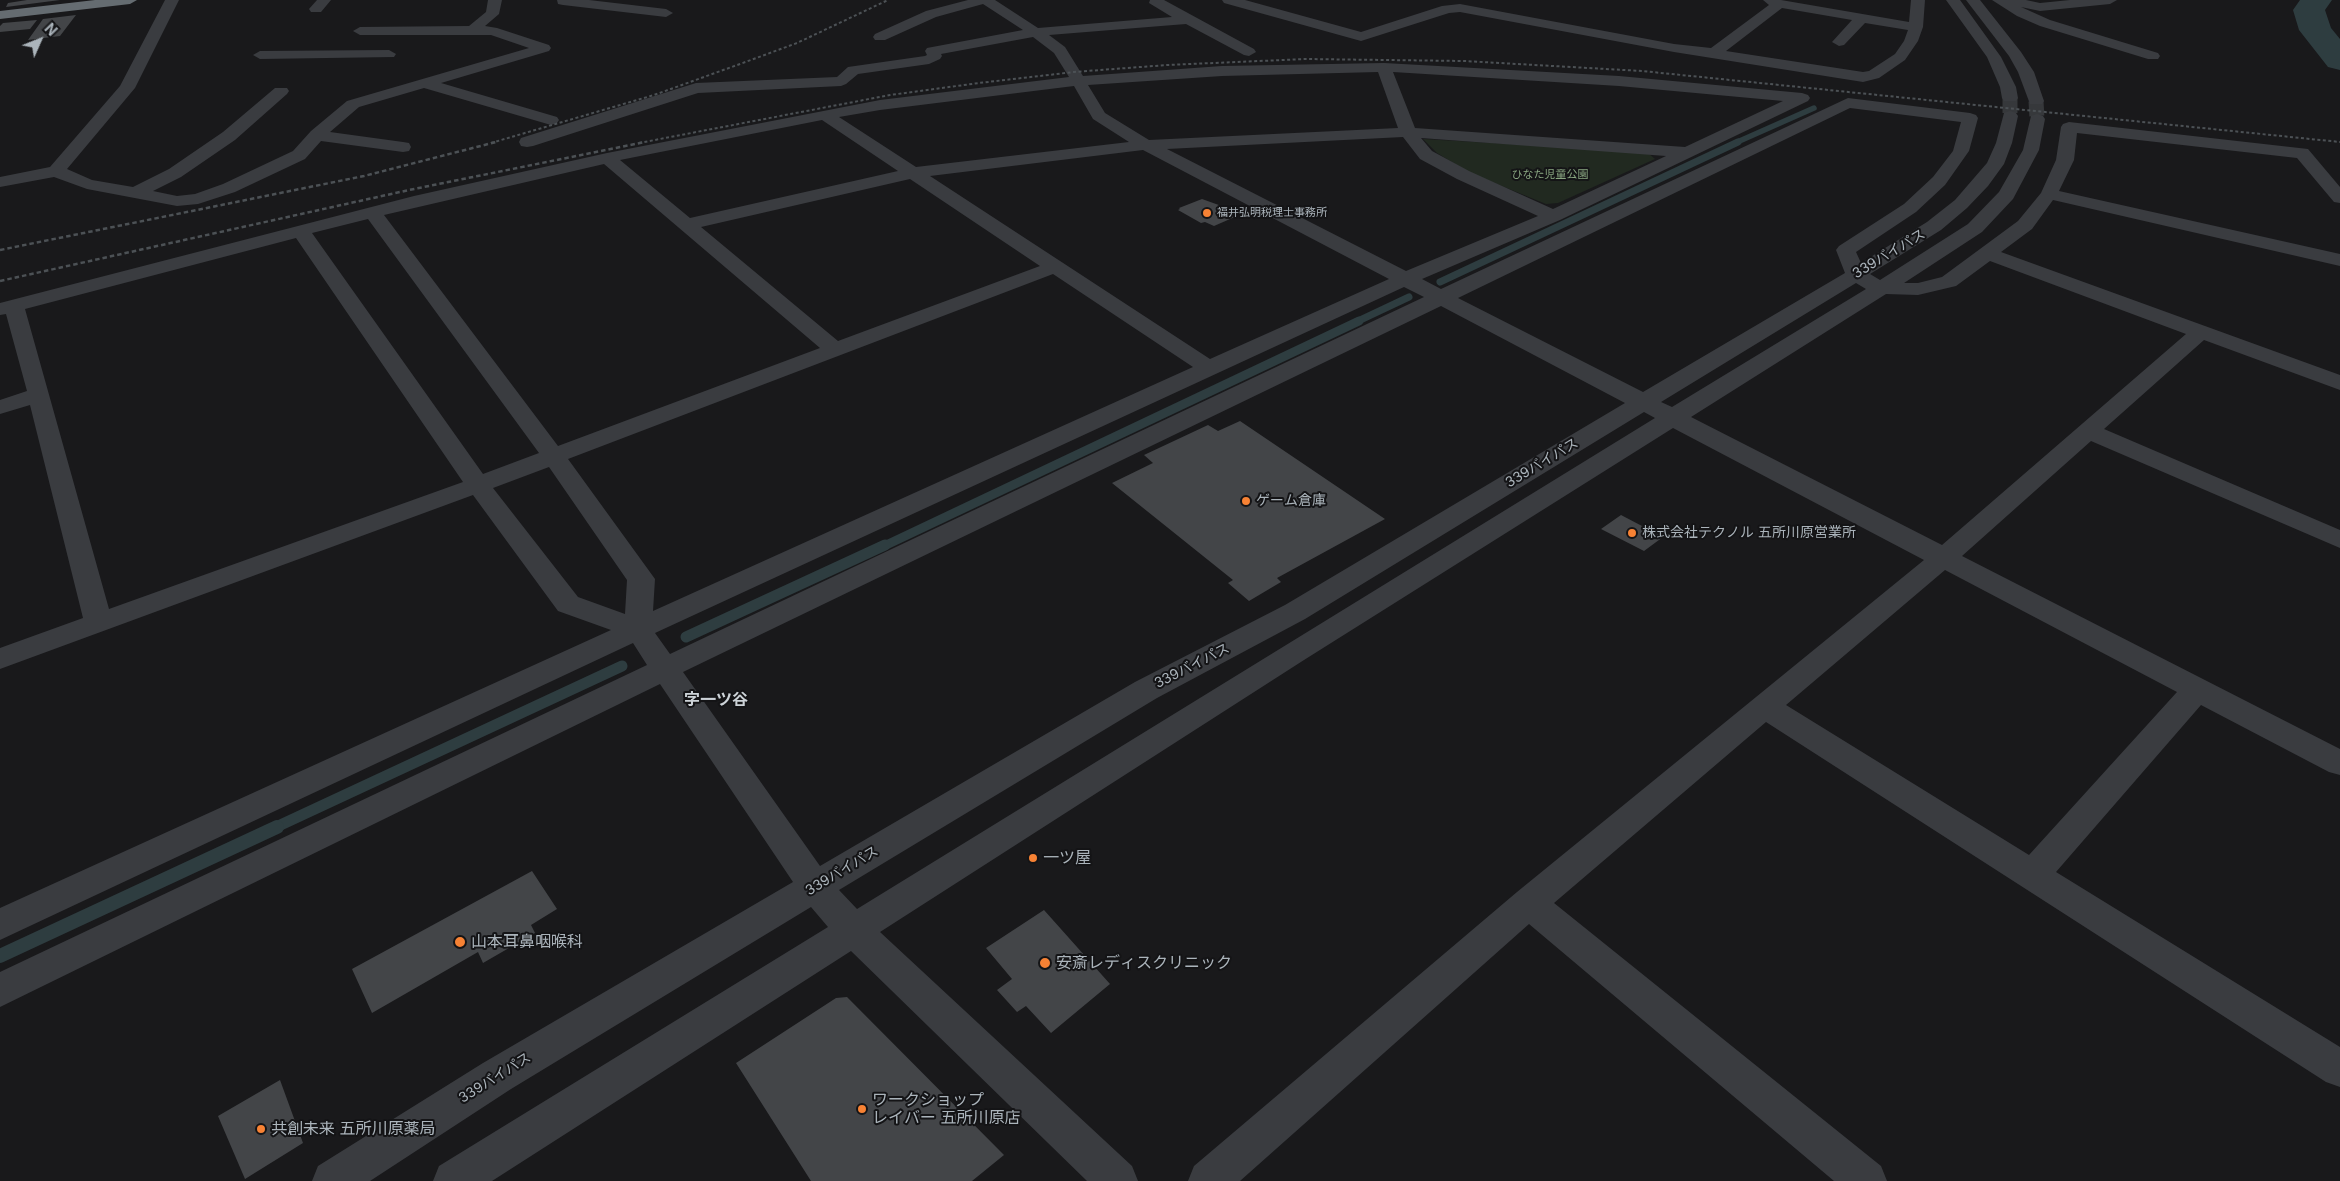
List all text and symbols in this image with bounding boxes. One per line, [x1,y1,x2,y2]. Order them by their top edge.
north arrow [15,15,65,65]
text: N [41,19,61,39]
park label: ひなた児童公園 [1512,168,1588,182]
place label: 福井弘明税理士事務所 [1217,206,1327,220]
marker: 福井弘明税理士事務所 [1201,207,1213,219]
street label: 339バイパス [1850,226,1928,282]
street label: 339バイパス [1503,435,1581,491]
place label: ゲーム倉庫 [1256,493,1326,509]
marker: ゲーム倉庫 [1240,495,1252,507]
place label: 株式会社テクノル 五所川原営業所 [1642,525,1856,541]
marker: 株式会社テクノル 五所川原営業所 [1626,527,1638,539]
street label: 339バイパス [1152,640,1232,692]
district label: 字一ツ谷 [684,690,748,710]
street label: 339バイパス [803,843,881,899]
place label: 一ツ屋 [1043,848,1091,868]
marker: 一ツ屋 [1027,852,1039,864]
place label: 山本耳鼻咽喉科 [471,932,583,952]
marker: 山本耳鼻咽喉科 [453,935,467,949]
place label: 安斎レディスクリニック [1056,953,1232,973]
marker: 安斎レディスクリニック [1038,956,1052,970]
street label: 339バイパス [456,1049,534,1107]
place label: ワークショップ レイバー 五所川原店 [872,1090,1020,1128]
marker: ワークショップ レイバー 五所川原店 [856,1103,868,1115]
place label: 共創未来 五所川原薬局 [271,1119,435,1139]
marker: 共創未来 五所川原薬局 [255,1123,267,1135]

